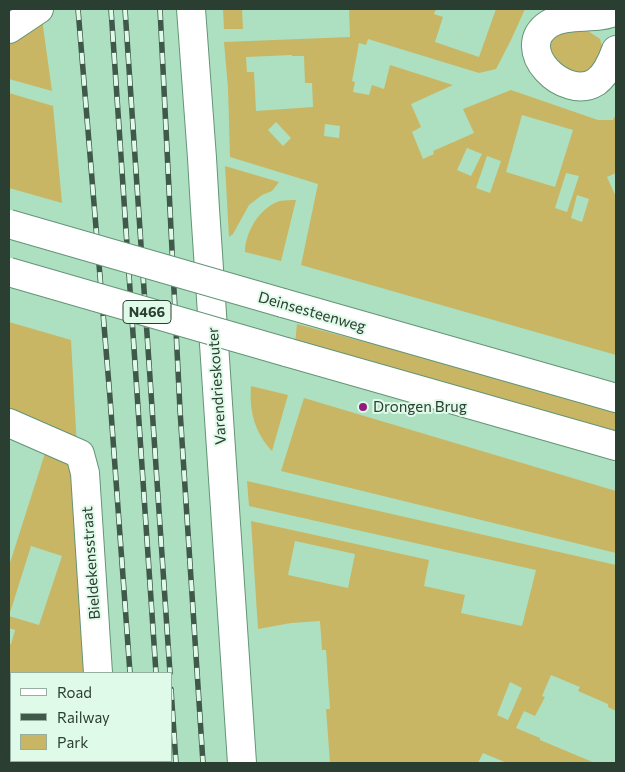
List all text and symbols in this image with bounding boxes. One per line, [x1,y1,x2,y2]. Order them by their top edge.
street label: Deinsesteenweg [256,288,368,336]
road number: N466 [123,300,171,324]
street label: Varendrieskouter [204,327,230,445]
place label: Drongen Brug [373,398,467,416]
marker: Drongen Brug [357,401,369,413]
street label: Bieldekensstraat [78,506,104,620]
legend [10,672,172,762]
text: Road [57,683,92,701]
text: Railway [57,708,110,726]
text: Park [57,733,88,751]

